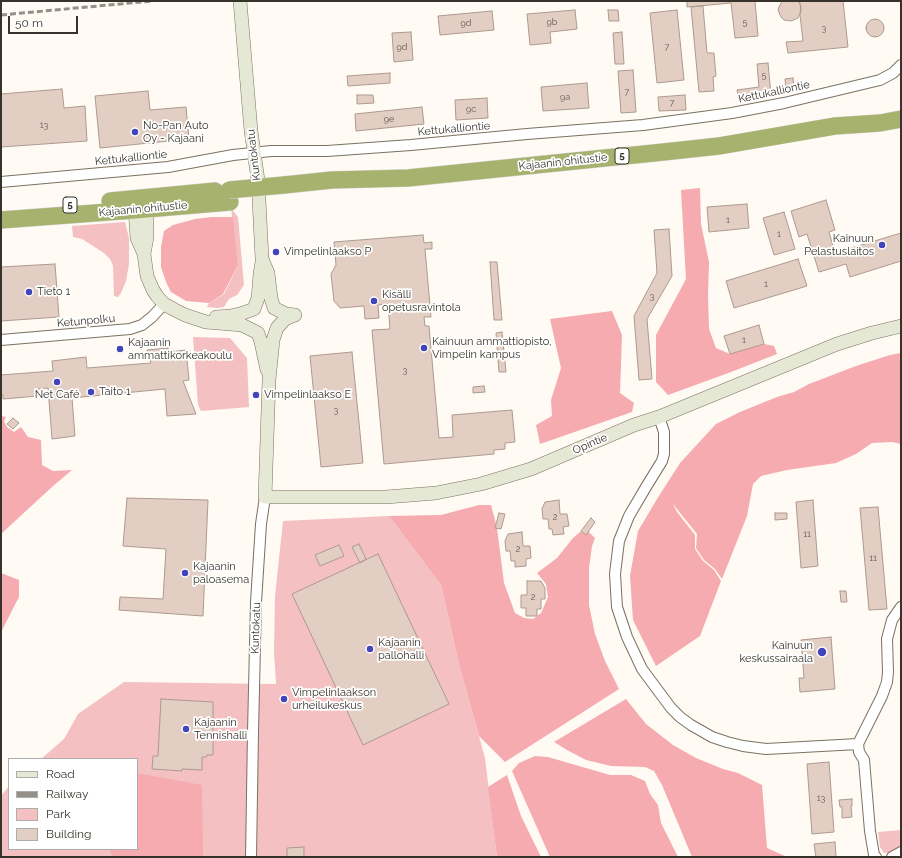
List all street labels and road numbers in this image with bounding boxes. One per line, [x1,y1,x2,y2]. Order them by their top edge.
street label: Kettukalliontie [737,78,811,106]
street label: Kettukalliontie [417,119,491,139]
street label: Kuntokatu [244,128,264,182]
street label: Kettukalliontie [94,148,168,168]
road number: 5 [615,148,629,164]
street label: Kajaanin ohitustie [518,151,608,173]
road number: 5 [63,197,77,213]
street label: Kajaanin ohitustie [98,199,188,219]
street label: Ketunpolku [56,312,116,330]
street label: Opintie [571,431,609,457]
street label: Kuntokatu [248,602,264,654]

